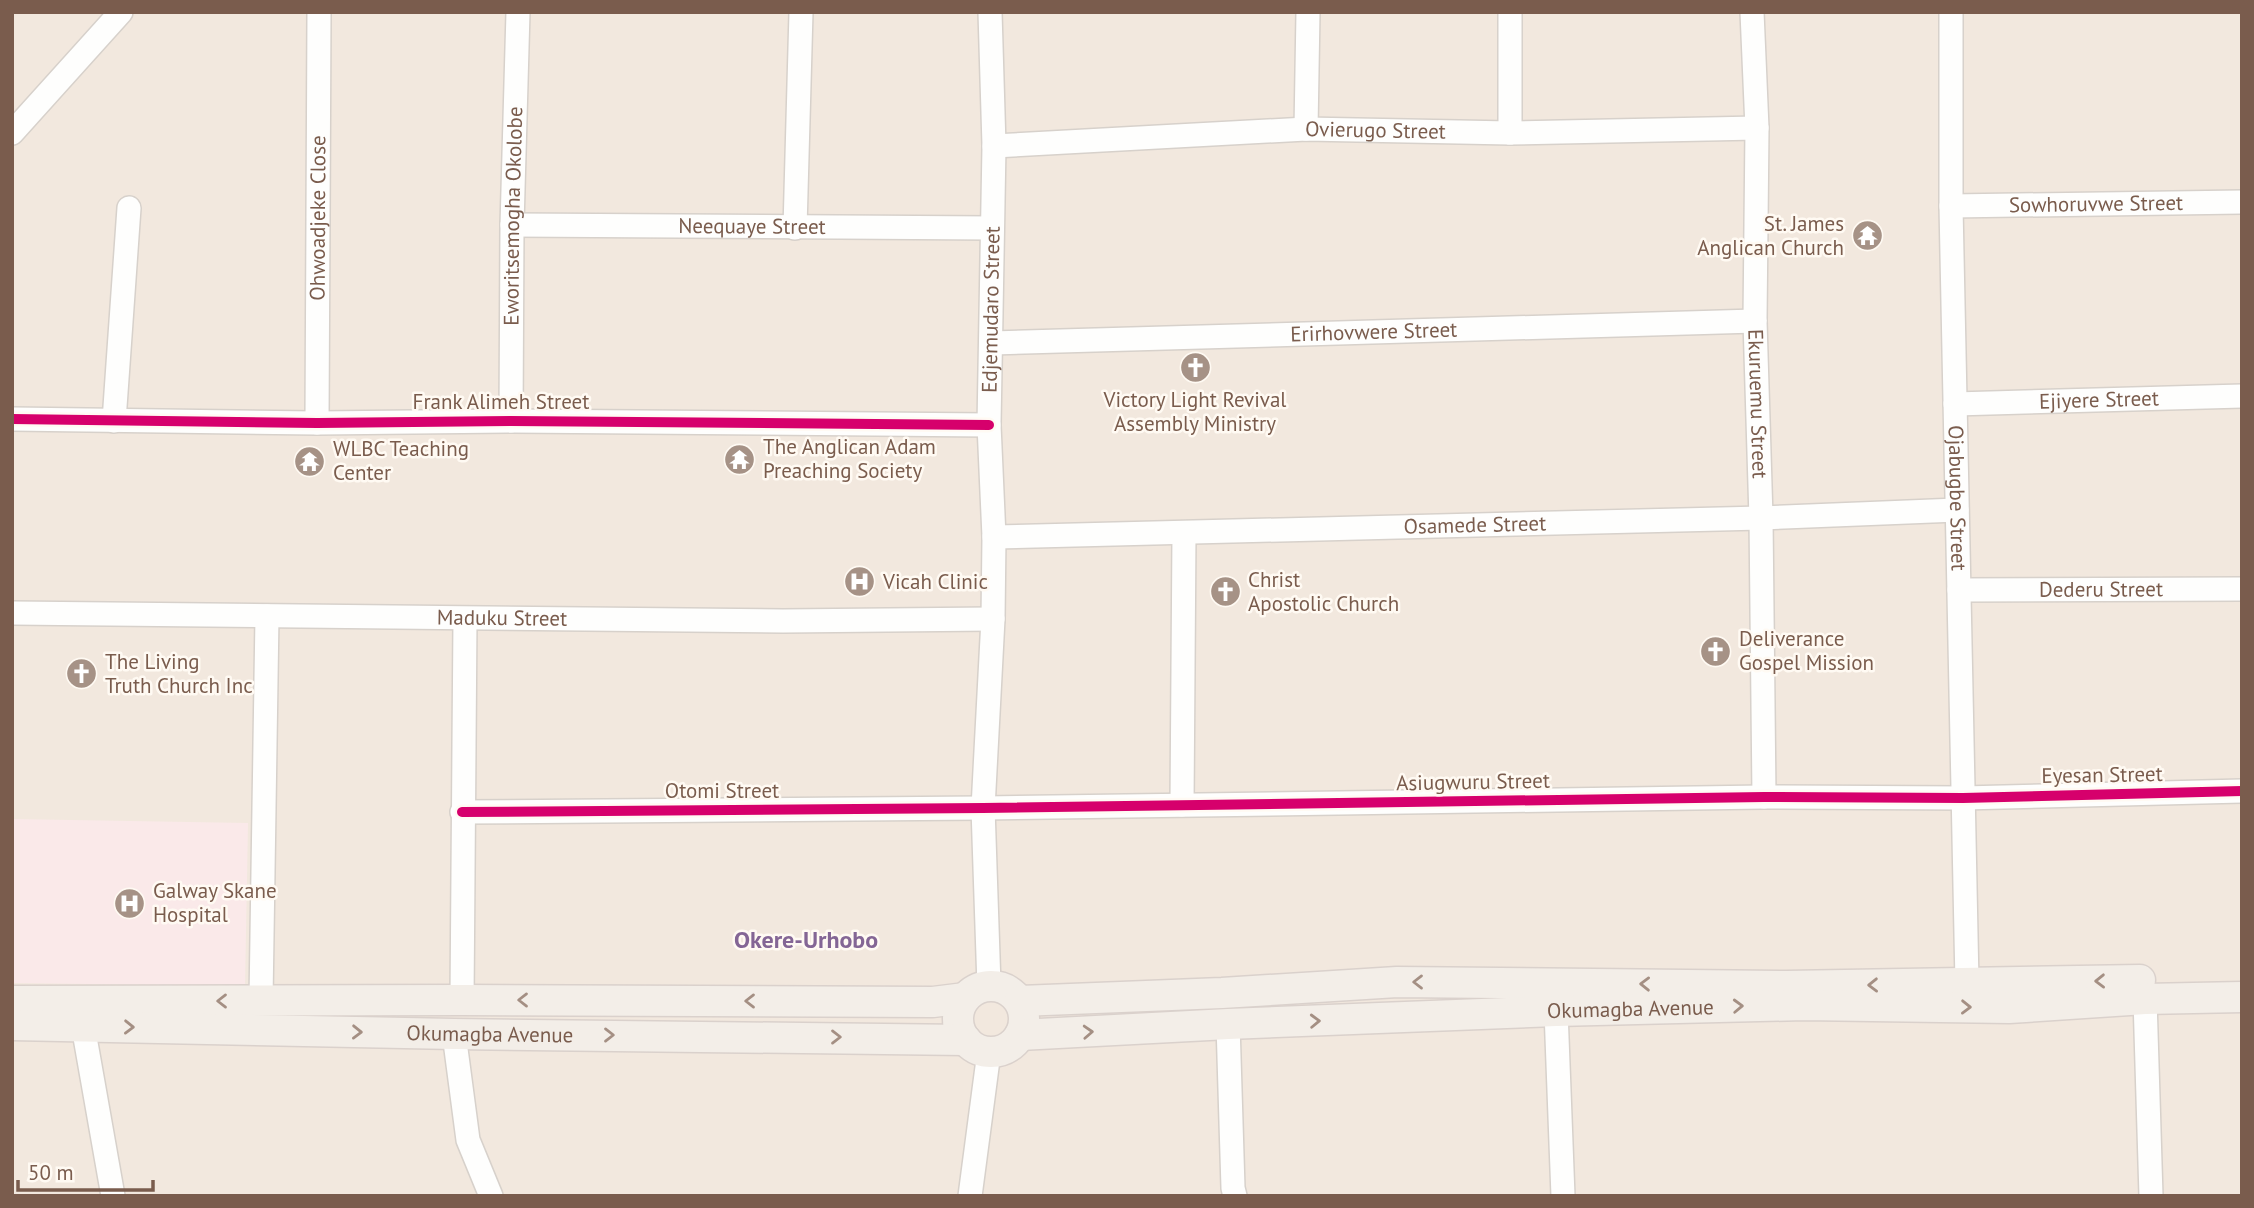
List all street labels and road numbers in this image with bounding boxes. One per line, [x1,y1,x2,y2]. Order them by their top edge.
street label: Eworitsemogha Okolobe [497,106,528,326]
street label: Ovierugo Street [1305,115,1446,145]
street label: Ohwoadjeke Close [304,135,331,301]
street label: Sowhoruvwe Street [2009,189,2183,218]
street label: Neequaye Street [678,212,826,240]
street label: Edjemudaro Street [976,226,1006,393]
street label: Erirhovwere Street [1290,316,1458,347]
street label: Ekuruemu Street [1742,329,1774,479]
street label: Ejiyere Street [2039,384,2159,415]
street label: Frank Alimeh Street [413,388,589,415]
street label: Ojabugbe Street [1943,425,1973,571]
street label: Osamede Street [1403,509,1546,540]
street label: Dederu Street [2039,575,2163,603]
street label: Maduku Street [437,603,567,632]
street label: Eyesan Street [2041,760,2163,789]
street label: Asiugwuru Street [1396,767,1550,796]
street label: Otomi Street [665,777,779,804]
street label: Okumagba Avenue [1546,993,1714,1024]
street label: Okumagba Avenue [406,1019,574,1048]

